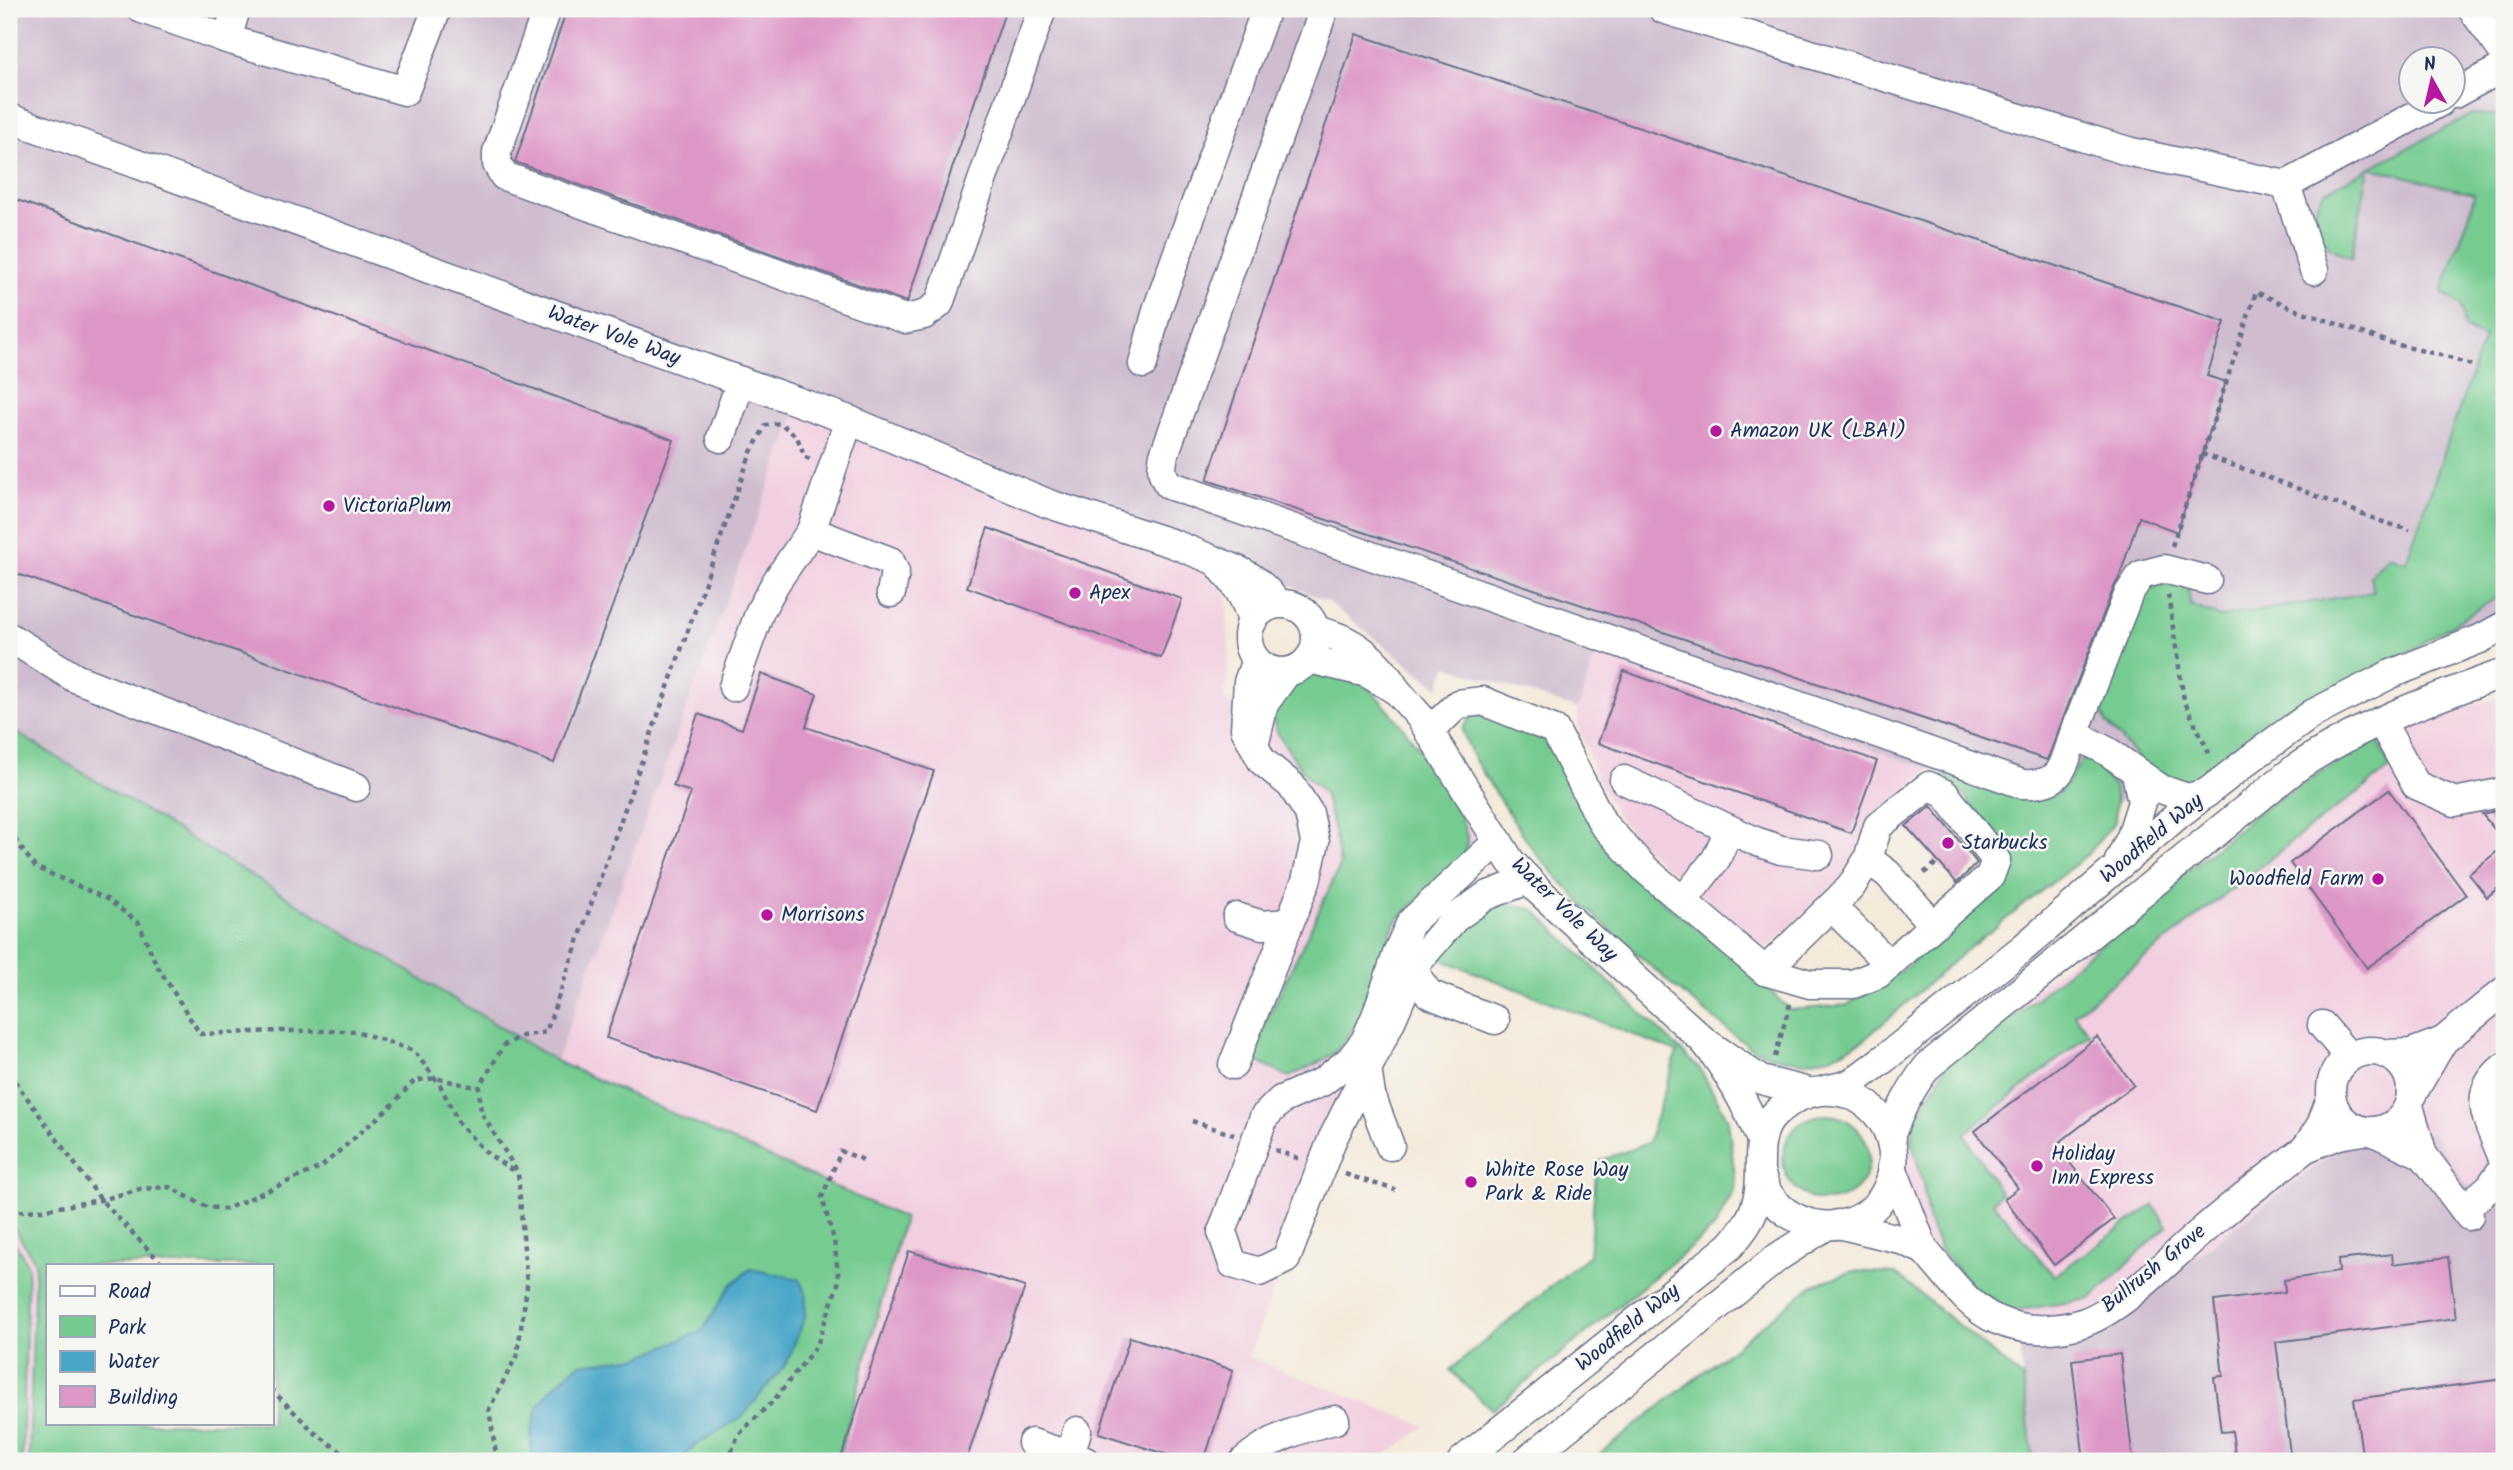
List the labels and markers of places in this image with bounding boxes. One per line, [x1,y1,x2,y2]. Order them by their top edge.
place label: Amazon UK (LBA1) [1730,415,1906,448]
marker: Amazon UK (LBA1) [1708,423,1724,439]
place label: VictoriaPlum [343,490,451,523]
marker: VictoriaPlum [321,498,337,514]
place label: Apex [1089,577,1131,610]
marker: Apex [1067,585,1083,601]
place label: Starbucks [1962,827,2047,860]
marker: Starbucks [1940,835,1956,851]
place label: Woodfield Farm [2229,863,2364,896]
marker: Woodfield Farm [2370,871,2386,887]
place label: Morrisons [781,899,865,932]
marker: Morrisons [759,907,775,923]
place label: Holiday Inn Express [2051,1138,2154,1195]
place label: White Rose Way Park & Ride [1485,1154,1629,1211]
marker: Holiday Inn Express [2029,1158,2045,1174]
marker: White Rose Way Park & Ride [1463,1174,1479,1190]

